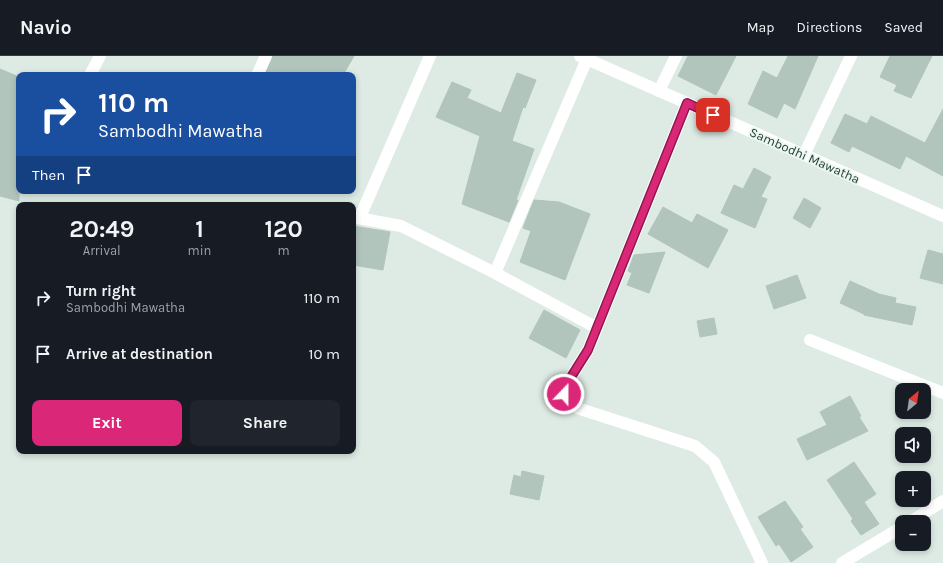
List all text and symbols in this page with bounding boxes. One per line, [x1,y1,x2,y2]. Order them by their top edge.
text: Navio [20,17,72,39]
text: Map [747,19,775,36]
text: Directions [797,19,862,36]
text: Saved [884,19,923,36]
text: 110 m [98,86,169,119]
icon: right [32,88,84,140]
pin [696,98,730,132]
icon: arrive [702,104,724,126]
text: Sambodhi Mawatha [98,120,263,142]
street label: Sambodhi Mawatha [747,124,862,187]
icon: arrive [73,164,95,186]
text: Then [32,166,65,184]
text: 20:49 [69,215,134,243]
text: 1 [195,215,204,243]
text: 120 [265,215,303,243]
text: Arrival [83,243,121,258]
text: min [187,243,211,258]
text: m [278,243,290,258]
text: Turn right [66,282,136,300]
icon: right [32,287,54,309]
text: 110 m [304,289,340,307]
text: Sambodhi Mawatha [66,300,185,315]
icon: arrive [32,343,54,365]
text: Arrive at destination [66,345,213,363]
text: 10 m [309,345,340,363]
position arrow [543,373,585,415]
north arrow [895,383,931,419]
map controls [895,383,931,551]
button: Exit [32,400,182,446]
button: Share [190,400,340,446]
button: sound [895,427,931,463]
button: + [895,471,931,507]
button: − [895,515,931,551]

